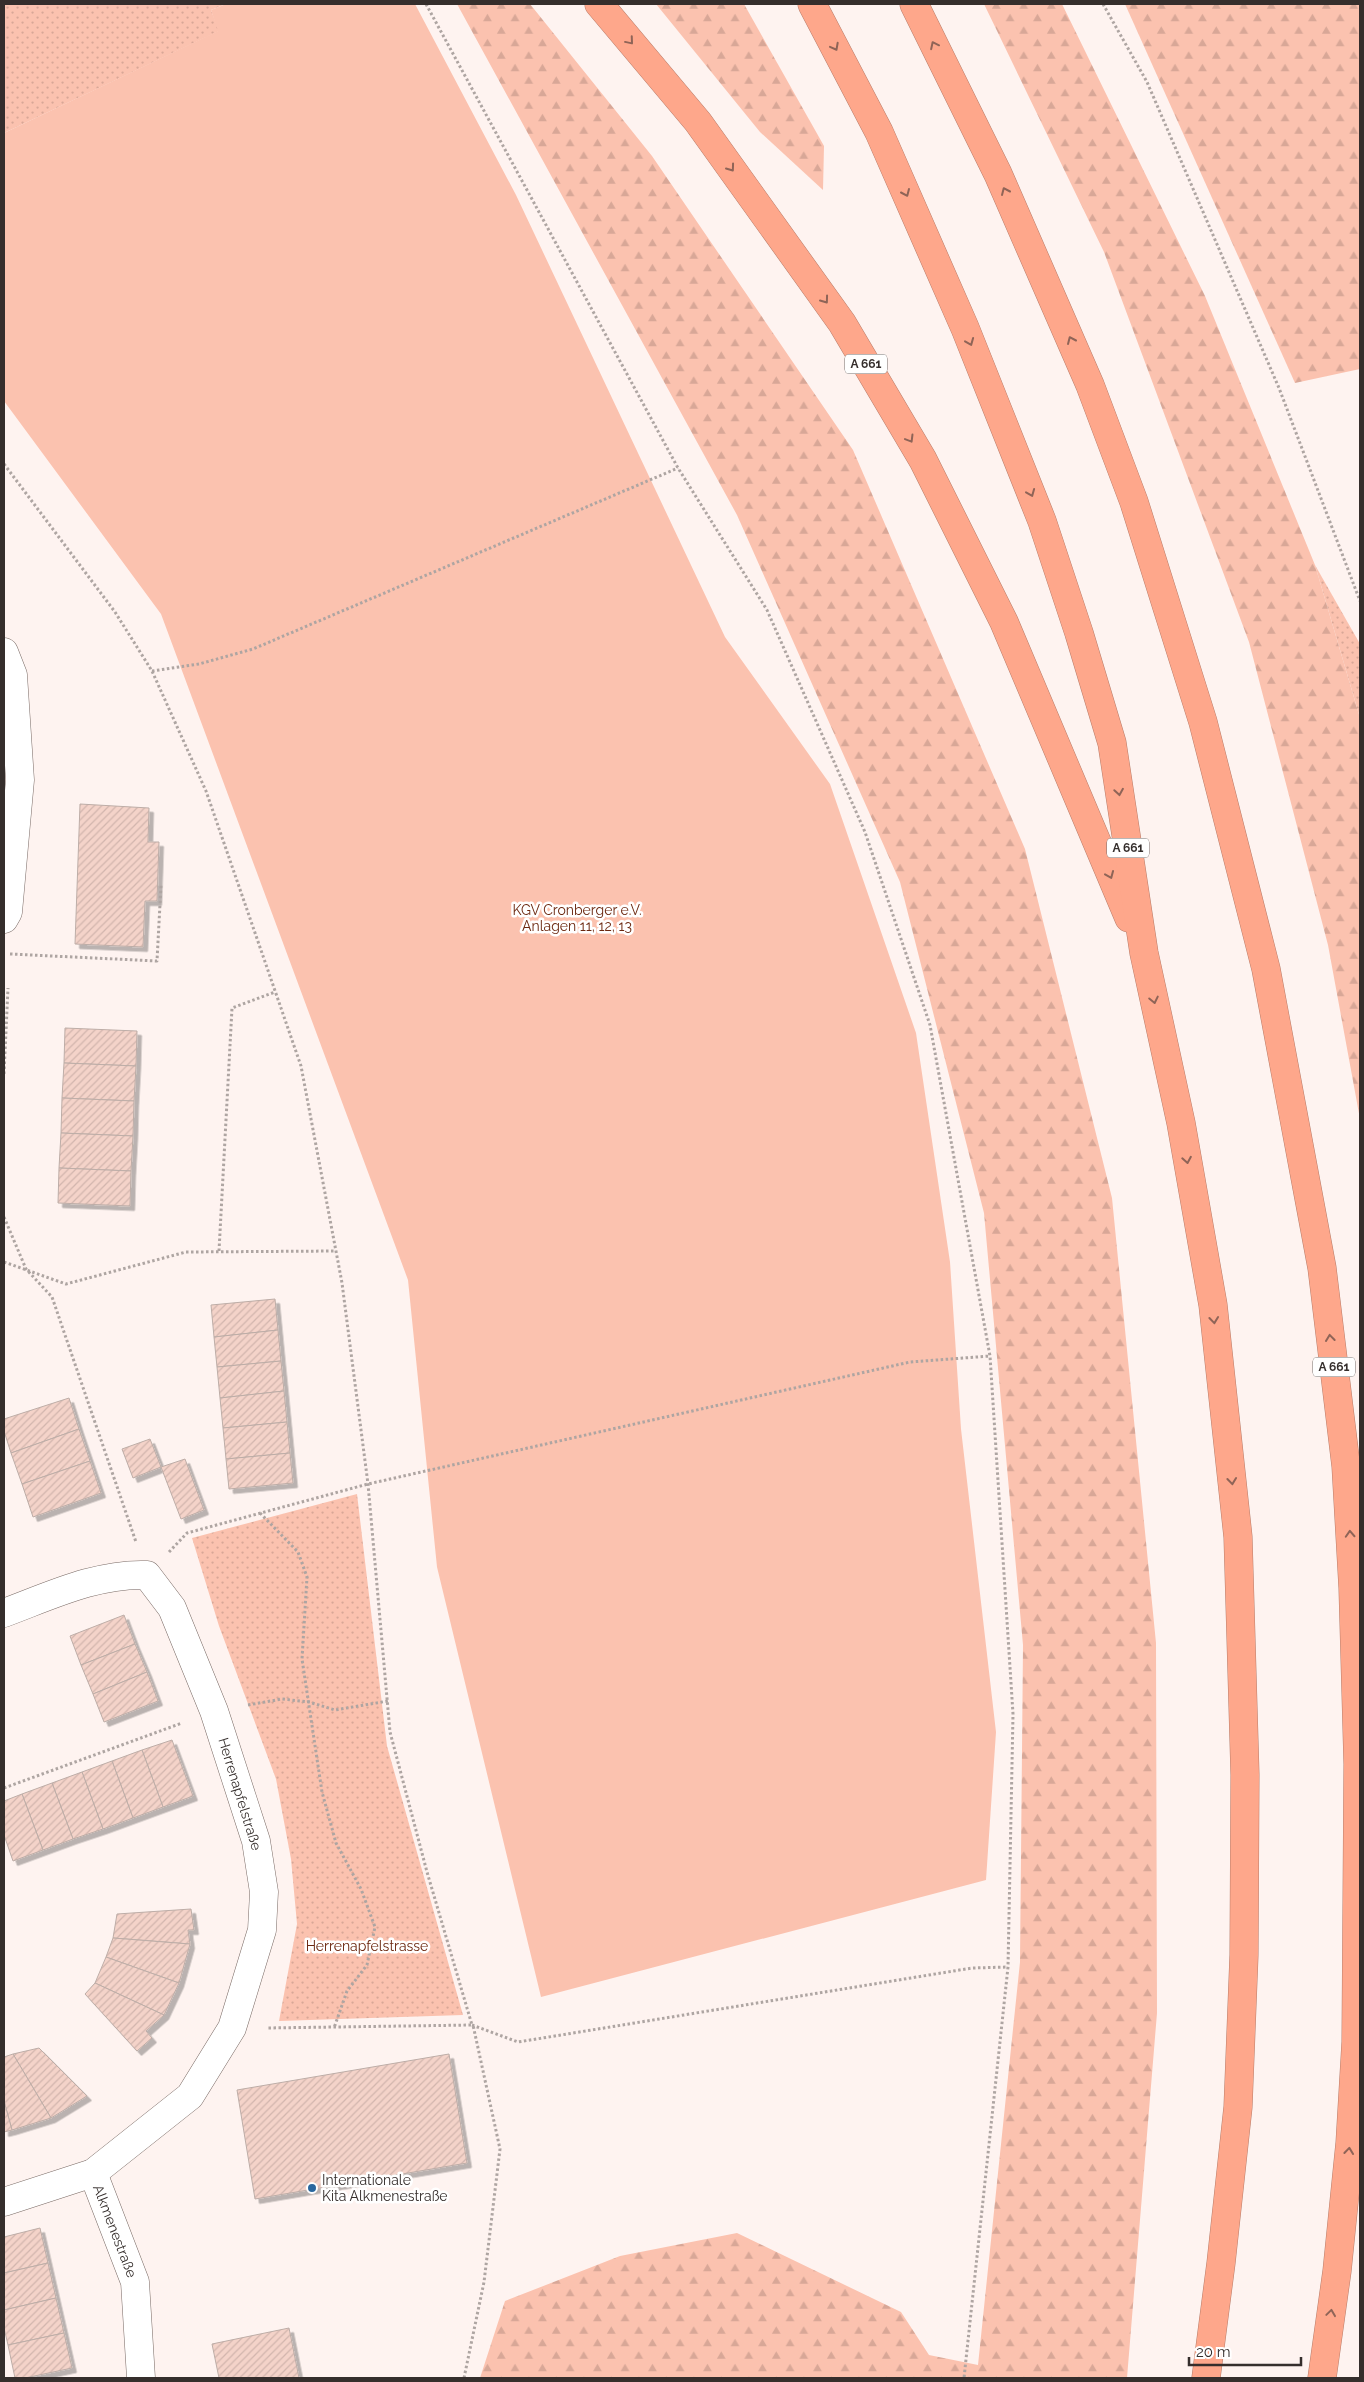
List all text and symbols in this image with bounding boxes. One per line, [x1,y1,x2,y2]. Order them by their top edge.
one-way arrow [624,35,633,44]
one-way arrow [930,41,940,50]
one-way arrow [829,42,839,51]
one-way arrow [725,162,734,172]
one-way arrow [1001,187,1012,196]
one-way arrow [899,188,910,197]
one-way arrow [820,294,828,303]
one-way arrow [1066,336,1077,345]
one-way arrow [964,337,975,346]
road number: A 661 [845,354,887,374]
one-way arrow [904,433,914,442]
one-way arrow [1025,488,1035,497]
one-way arrow [1114,787,1124,796]
road number: A 661 [1107,838,1149,858]
one-way arrow [1105,871,1115,879]
park label: KGV Cronberger e.V. Anlagen 11, 12, 13 [512,902,642,934]
one-way arrow [1148,996,1159,1005]
one-way arrow [1182,1155,1192,1164]
one-way arrow [1208,1316,1219,1324]
one-way arrow [1325,1333,1336,1341]
road number: A 661 [1313,1358,1355,1376]
one-way arrow [1226,1478,1237,1486]
one-way arrow [1345,1530,1356,1538]
street label: Herrenapfelstraße [215,1736,265,1852]
park label: Herrenapfelstrasse [306,1938,428,1954]
one-way arrow [1343,2147,1354,2155]
place label: Internationale Kita Alkmenestraße [322,2172,448,2204]
street label: Alkmenestraße [90,2182,140,2280]
marker: Internationale Kita Alkmenestraße [306,2182,318,2194]
one-way arrow [1325,2308,1336,2316]
scale bar [1189,2334,1302,2366]
text: 20 m [1196,2343,1231,2361]

